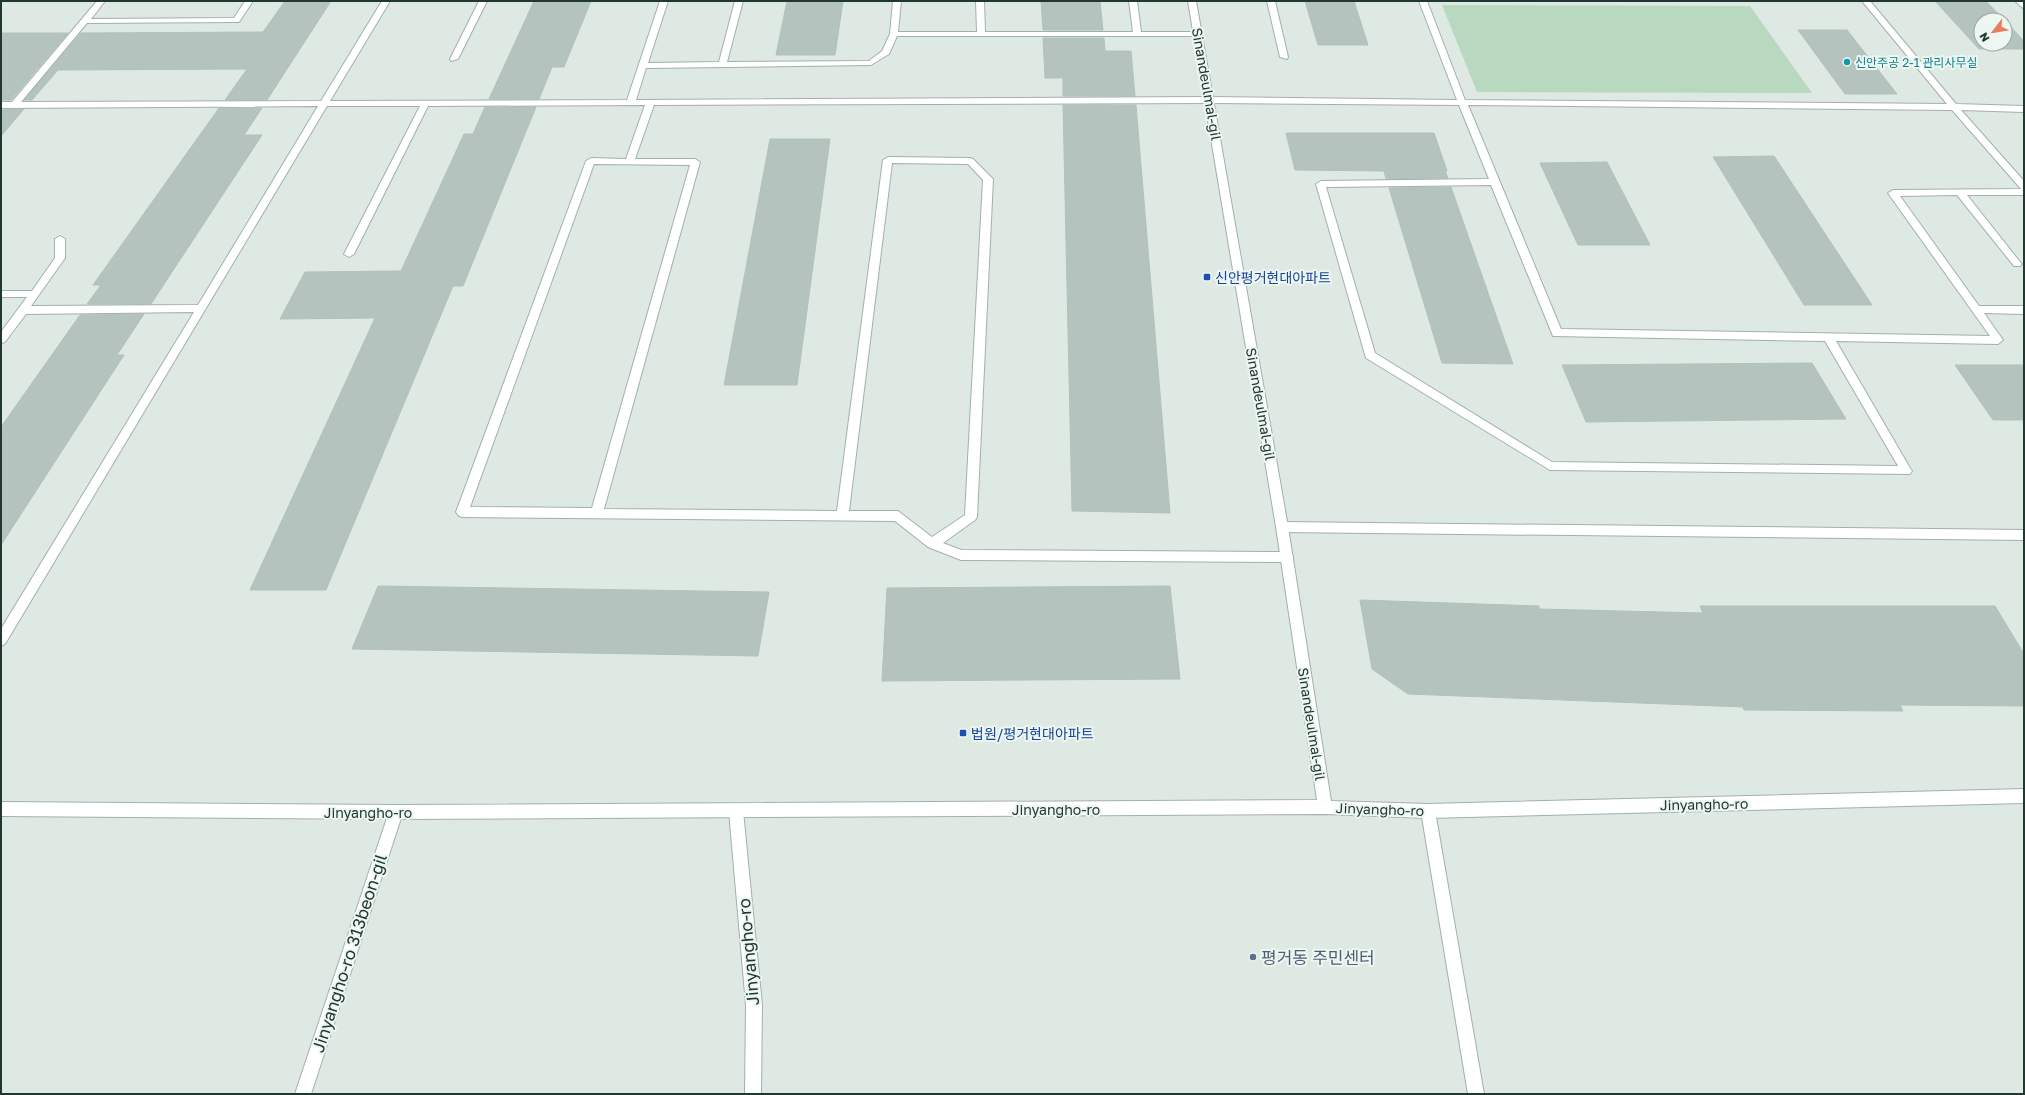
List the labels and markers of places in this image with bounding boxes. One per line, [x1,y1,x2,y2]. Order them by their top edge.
place label: 신안주공 2-1 관리사무실 [1855,55,1978,70]
marker: 신안주공 2-1 관리사무실 [1842,57,1852,67]
place label: 신안평거현대아파트 [1215,269,1331,286]
marker: 신안평거현대아파트 [1202,272,1212,282]
place label: 법원/평거현대아파트 [971,725,1094,742]
marker: 법원/평거현대아파트 [958,728,968,738]
place label: 평거동 주민센터 [1261,947,1375,968]
marker: 평거동 주민센터 [1248,952,1258,962]

